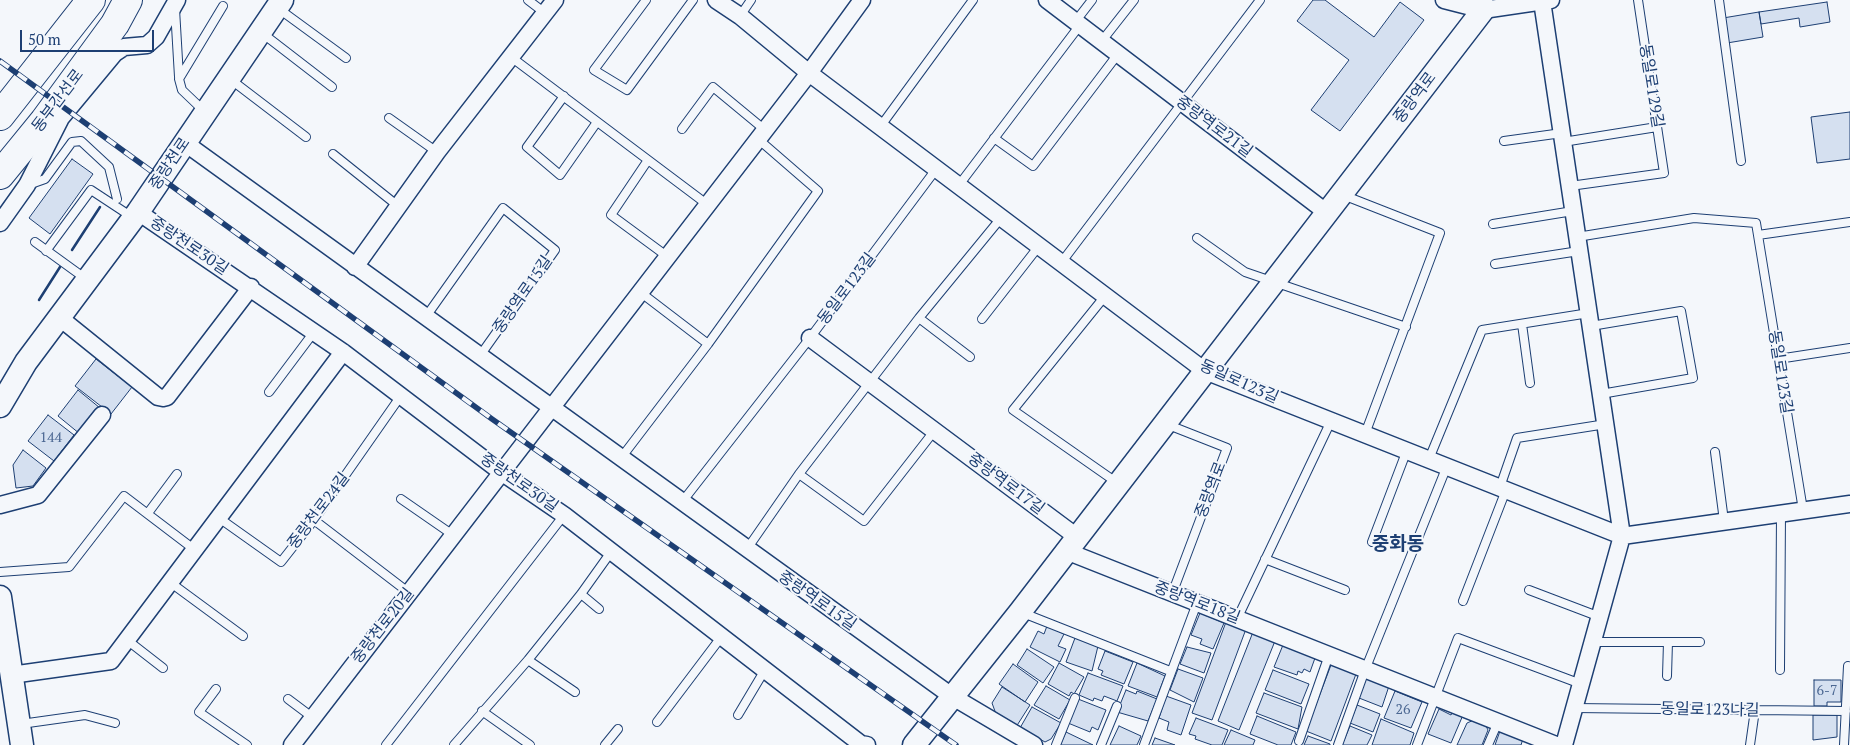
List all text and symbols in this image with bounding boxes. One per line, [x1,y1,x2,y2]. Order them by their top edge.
scale bar [22,20,156,52]
text: 50 m [28,29,61,49]
street label: 동일로129길 [1635,43,1667,129]
street label: 동부간선로 [28,66,88,136]
street label: 중랑역로 [1390,69,1440,127]
street label: 중랑역로21길 [1172,92,1256,162]
street label: 중랑천로 [146,134,194,194]
street label: 중랑천로30길 [146,213,232,279]
street label: 동일로123길 [814,249,880,329]
street label: 중랑역로15길 [489,252,557,338]
street label: 동일로123길 [1764,329,1796,415]
street label: 동일로123길 [1197,356,1281,408]
house number: 144 [40,430,62,446]
street label: 중랑천로30길 [476,449,562,517]
street label: 중랑역로17길 [964,449,1048,519]
street label: 중랑역로 [1191,459,1231,521]
street label: 중랑천로24길 [284,469,354,553]
district label: 중화동 [1372,534,1424,556]
street label: 중랑역로15길 [774,567,860,635]
street label: 중랑역로18길 [1151,578,1243,628]
street label: 중랑천로20길 [348,584,418,668]
house number: 6-7 [1817,683,1837,699]
street label: 동일로123나길 [1660,700,1760,720]
house number: 26 [1396,702,1410,718]

